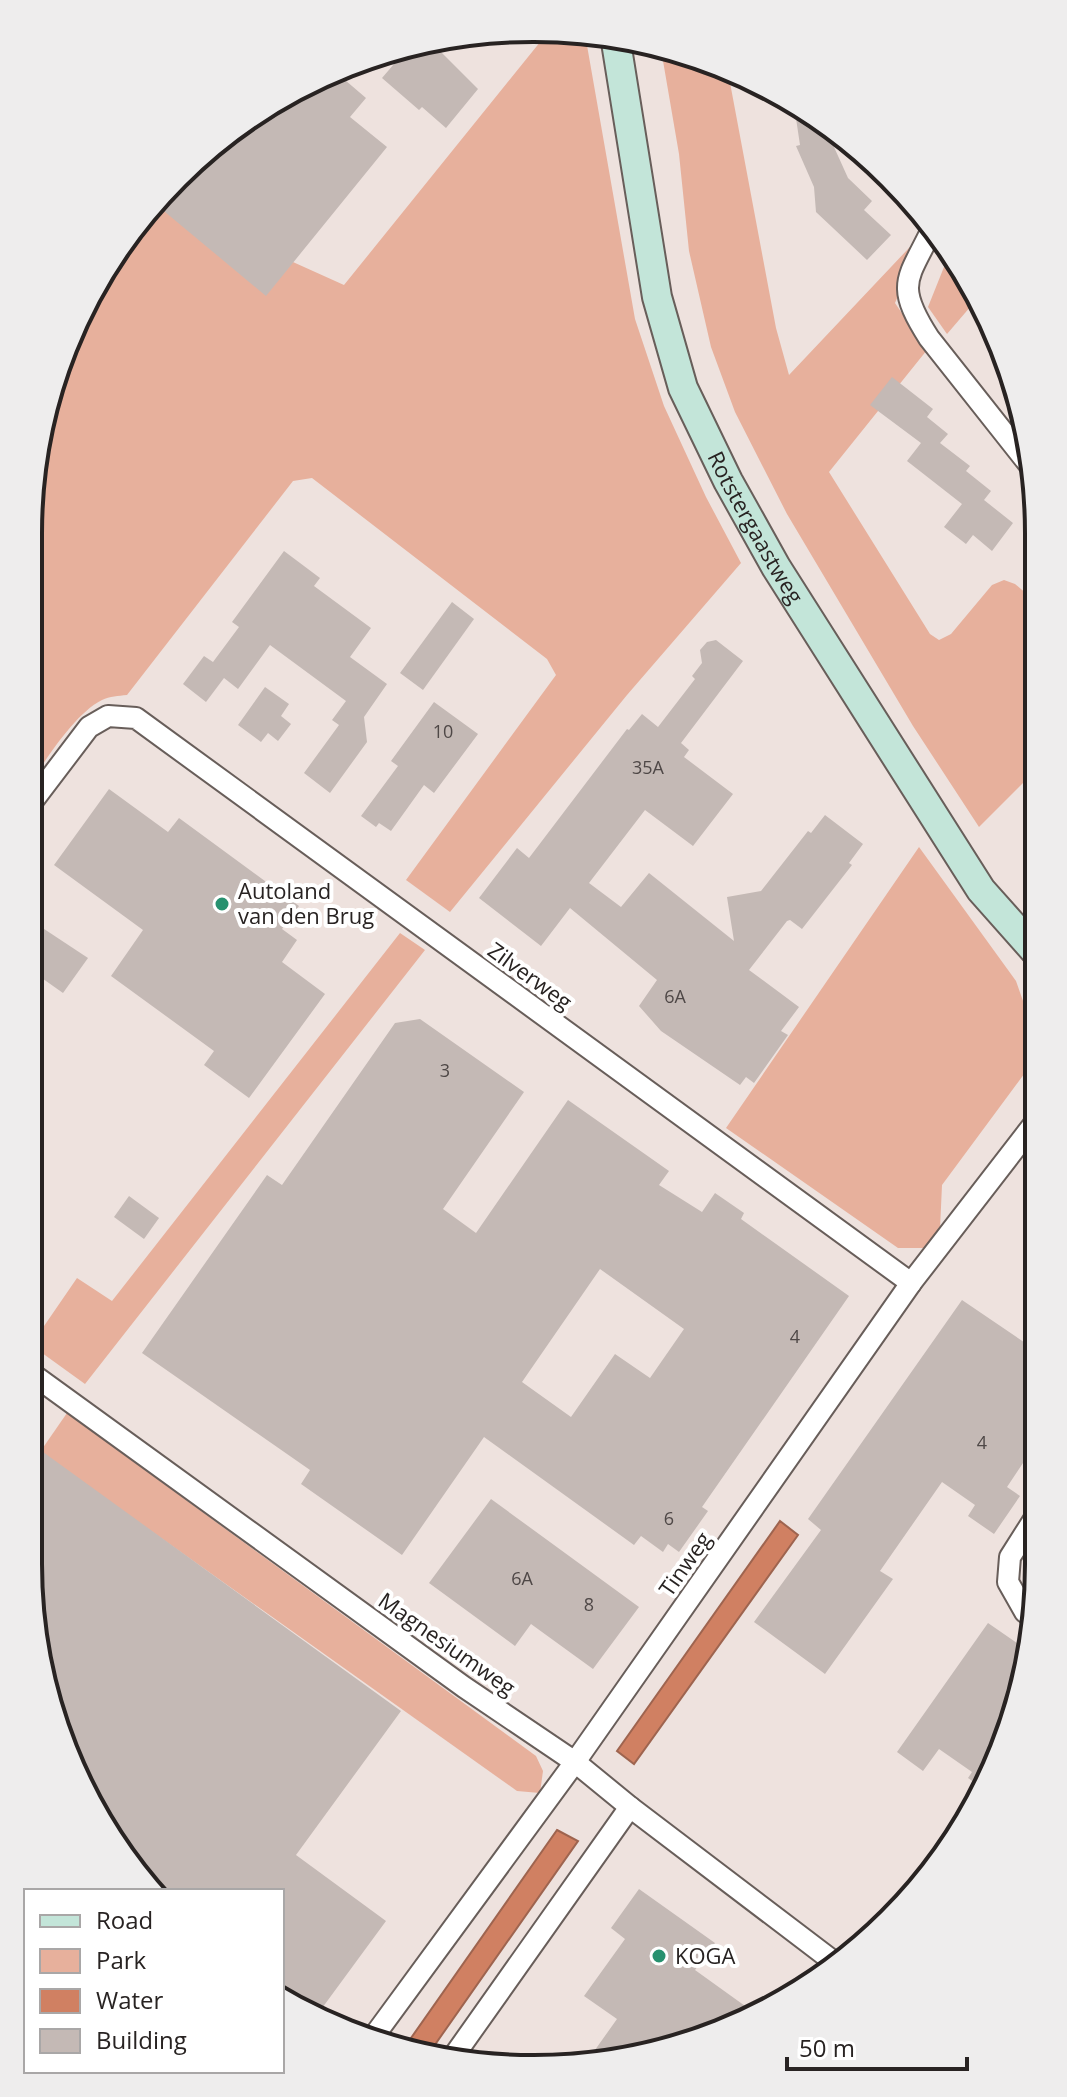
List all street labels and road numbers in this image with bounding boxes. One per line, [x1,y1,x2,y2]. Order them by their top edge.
street label: Rotstergaastweg [702,446,811,609]
street label: Zilverweg [482,934,579,1016]
street label: Tinweg [651,1525,717,1602]
street label: Magnesiumweg [373,1585,522,1702]

